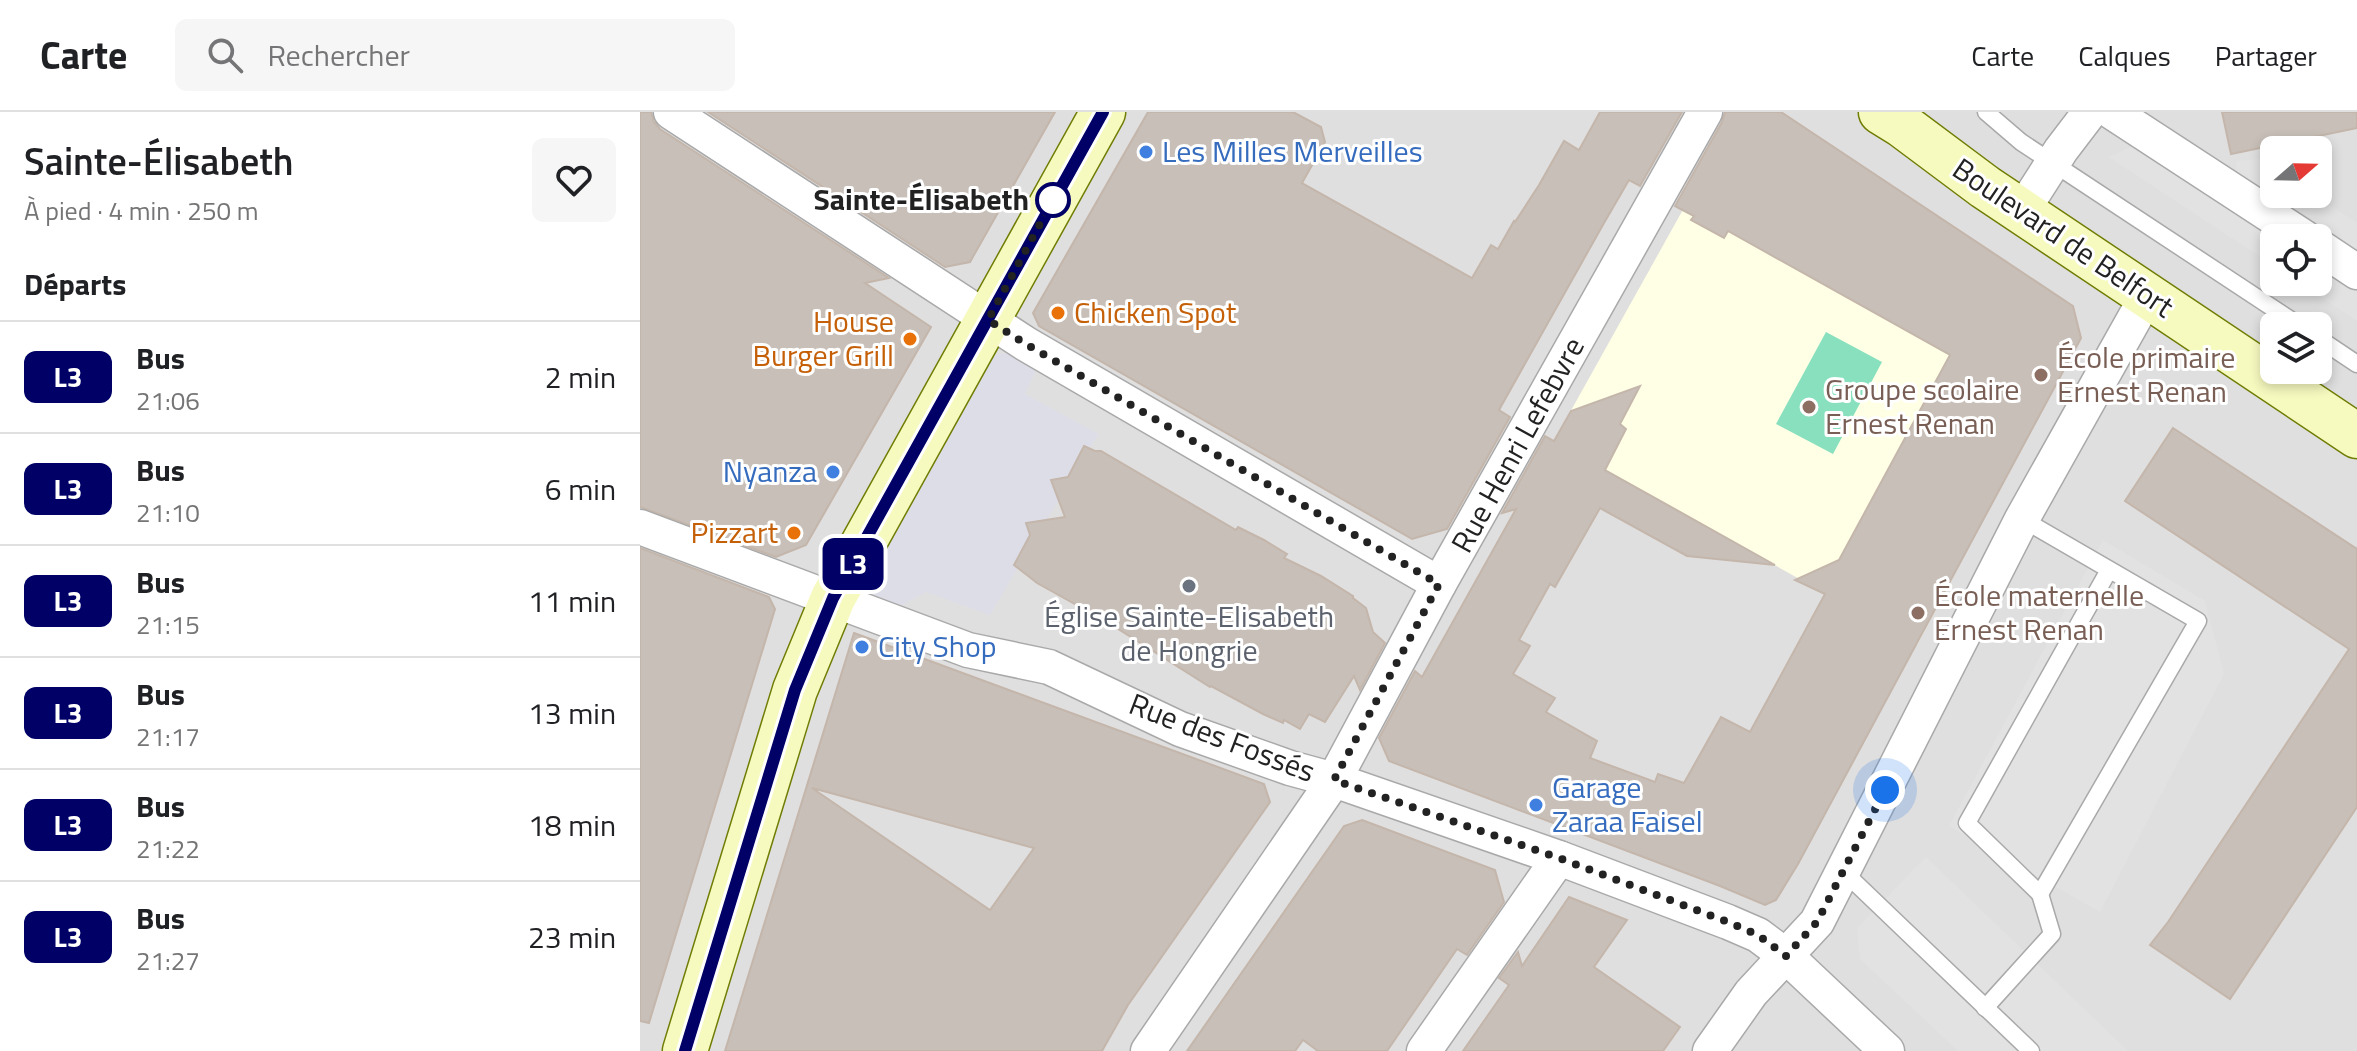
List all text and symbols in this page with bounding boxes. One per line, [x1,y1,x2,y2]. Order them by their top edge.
search box [175,19,735,91]
text: Carte [40,26,127,84]
text: Rechercher [267,32,410,78]
icon: search [203,33,247,77]
text: Carte [1971,34,2034,77]
text: Calques [2078,34,2171,77]
text: Partager [2215,34,2317,77]
place label: Les Milles Merveilles [1162,128,1423,174]
text: Sainte-Élisabeth [24,132,294,190]
north arrow [2260,136,2332,208]
map controls [2260,136,2332,384]
button: heart [532,138,616,222]
marker: Les Milles Merveilles [1137,143,1155,161]
street label: Boulevard de Belfort [1944,146,2184,329]
place label: Sainte-Élisabeth [813,176,1029,222]
marker: Sainte-Élisabeth [1036,183,1070,217]
text: À pied · 4 min · 250 m [24,191,258,230]
button: locate [2260,224,2332,296]
text: Départs [24,261,126,307]
place label: Chicken Spot [1074,289,1237,335]
place label: House Burger Grill [753,298,894,378]
marker: Chicken Spot [1049,304,1067,322]
button: layers [2260,312,2332,384]
street label: Rue Henri Lefebvre [1439,328,1596,561]
marker: House Burger Grill [901,330,919,348]
place label: École primaire Ernest Renan [2057,334,2235,414]
text: Bus [136,335,185,381]
text: 2 min [545,354,616,400]
text: L3 [54,355,82,398]
place label: Groupe scolaire Ernest Renan [1825,366,2019,446]
marker: École primaire Ernest Renan [2032,366,2050,384]
text: 21:06 [136,381,200,420]
marker: Groupe scolaire Ernest Renan [1800,398,1818,416]
text: Bus [136,447,185,493]
place label: Nyanza [723,448,817,494]
marker: Nyanza [824,463,842,481]
text: 6 min [545,466,616,512]
text: L3 [54,467,82,510]
text: 21:10 [136,493,200,532]
place label: Pizzart [690,509,778,555]
marker: Pizzart [785,524,803,542]
line badge: L3 [817,538,889,590]
text: L3 [839,542,867,585]
text: Bus [136,559,185,605]
place label: École maternelle Ernest Renan [1934,572,2144,652]
marker: Église Sainte-Elisabeth de Hongrie [1180,577,1198,595]
text: 11 min [528,578,616,624]
text: L3 [54,579,82,622]
place label: Église Sainte-Elisabeth de Hongrie [1044,593,1334,673]
marker: École maternelle Ernest Renan [1909,604,1927,622]
text: 21:15 [136,605,200,644]
place label: City Shop [878,623,997,669]
marker: City Shop [853,638,871,656]
text: Bus [136,671,185,717]
street label: Rue des Fossés [1123,681,1322,794]
text: 13 min [528,690,616,736]
text: L3 [54,691,82,734]
text: 21:17 [136,717,200,756]
place label: Garage Zaraa Faisel [1552,764,1703,844]
your location [1865,770,1905,810]
text: Bus [136,783,185,829]
marker: Garage Zaraa Faisel [1527,796,1545,814]
text: 18 min [528,802,616,848]
text: L3 [54,803,82,846]
text: 21:22 [136,829,200,868]
text: Bus [136,895,185,941]
text: 23 min [528,914,616,960]
text: L3 [54,915,82,958]
text: 21:27 [136,941,200,980]

